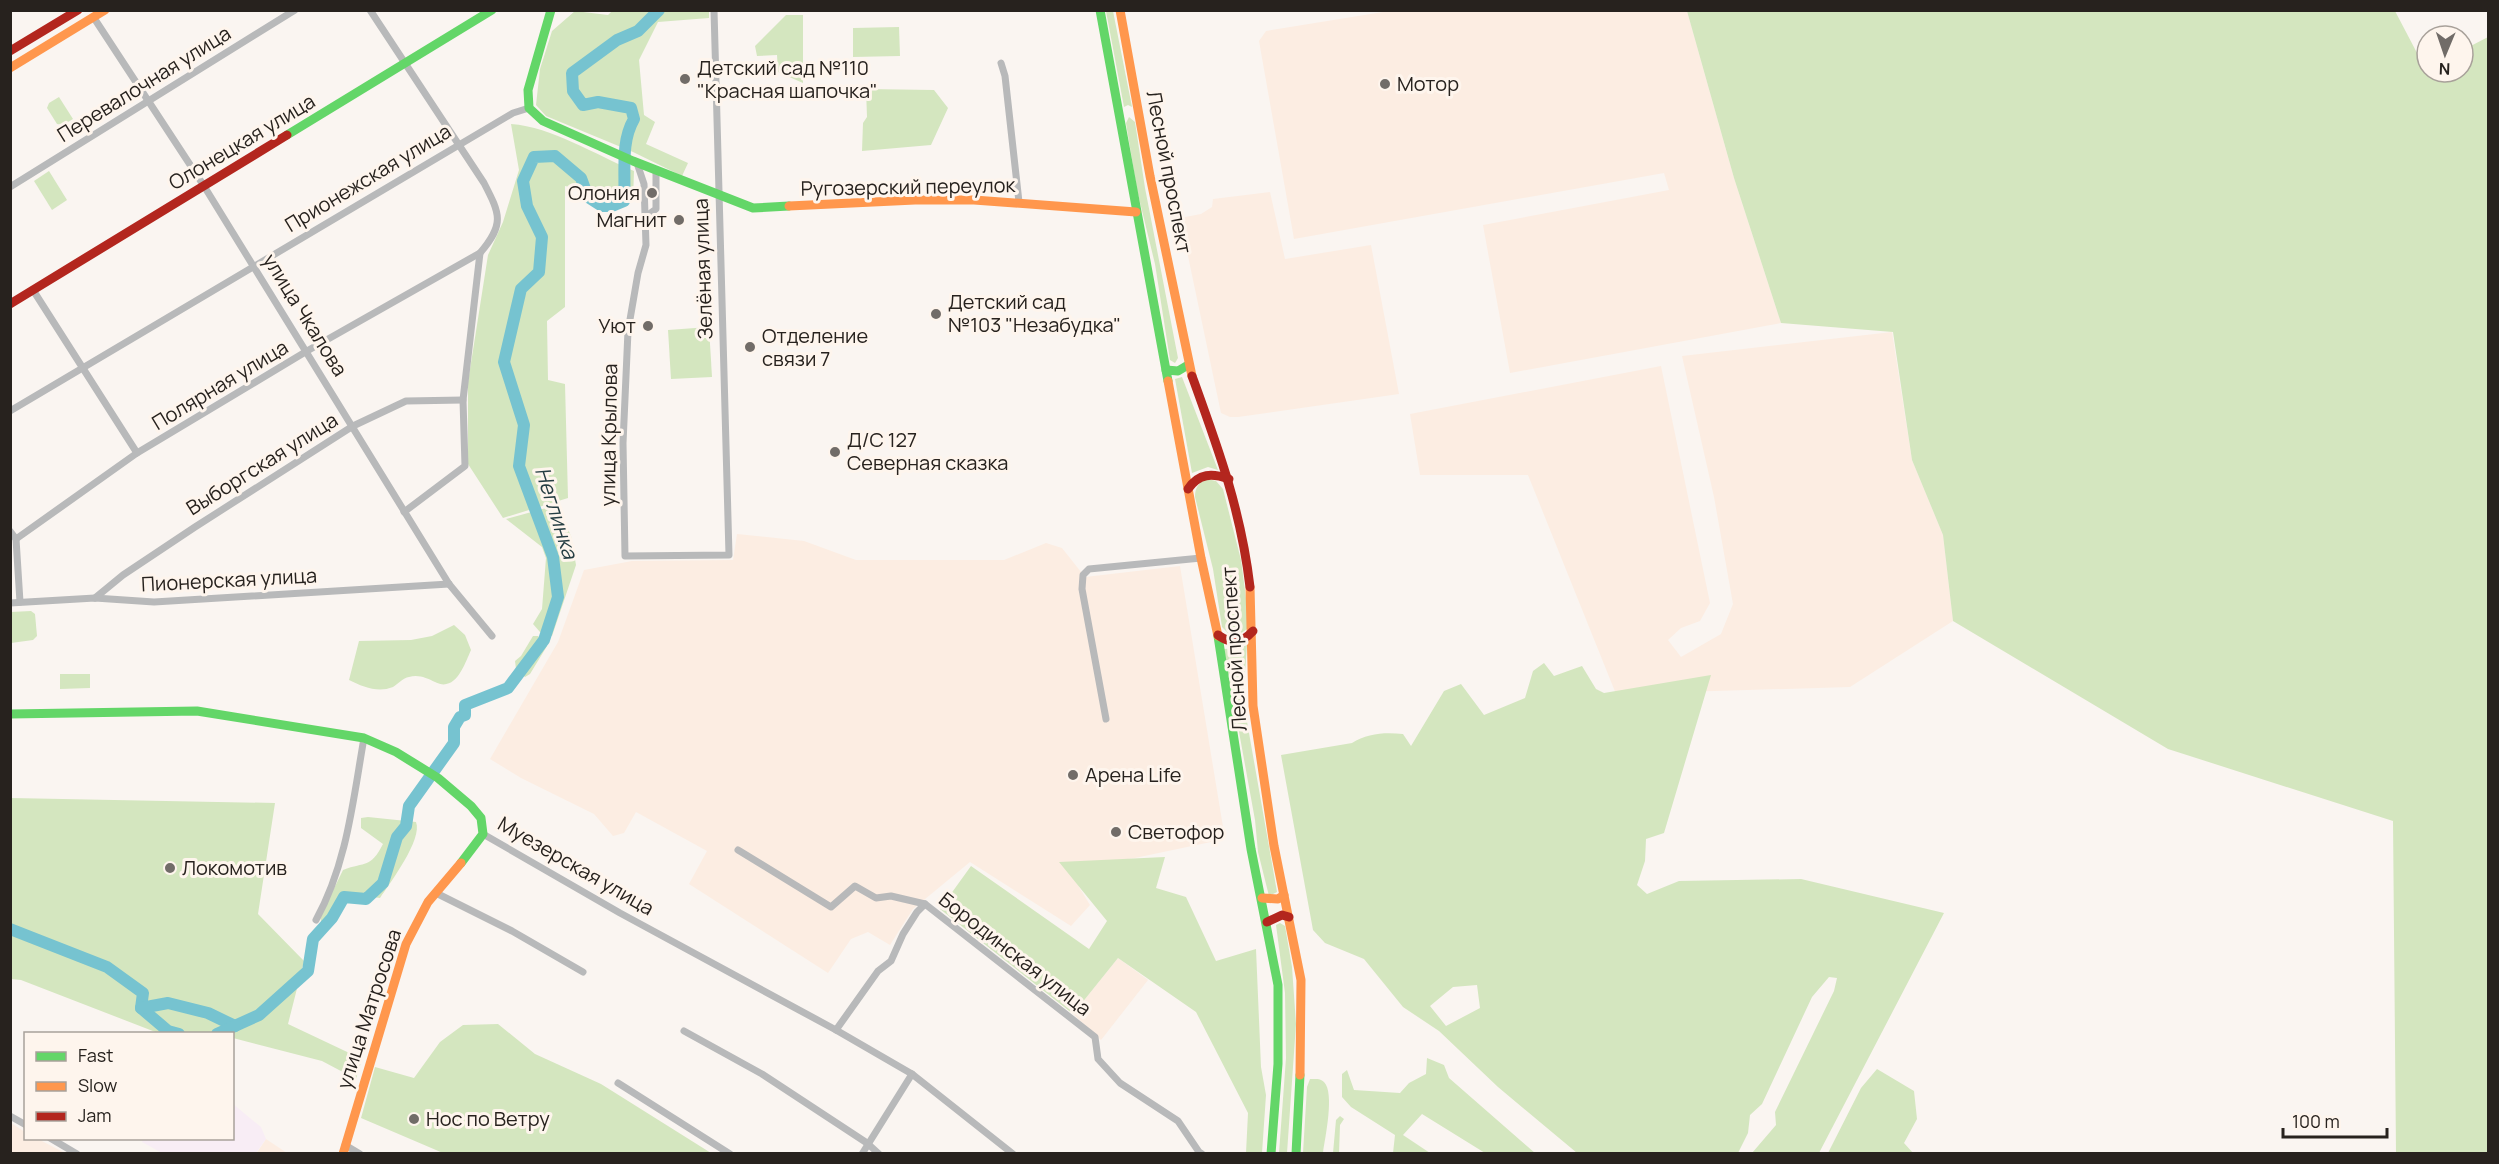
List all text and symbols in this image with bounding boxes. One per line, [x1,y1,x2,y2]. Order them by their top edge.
street label: Перевалочная улица [52,19,236,148]
north arrow [2415,24,2475,84]
place label: Детский сад №110 "Красная шапочка" [697,54,878,104]
text: N [2438,58,2451,80]
place label: Мотор [1397,70,1459,97]
marker: Детский сад №110 "Красная шапочка" [678,72,692,86]
marker: Мотор [1378,77,1392,91]
street label: Олонецкая улица [164,87,320,196]
street label: Лесной проспект [1140,88,1198,255]
street label: Прионежская улица [280,117,456,238]
street label: Ругозерский переулок [800,171,1017,202]
place label: Олония [568,179,640,206]
marker: Олония [645,186,659,200]
street label: Зелёная улица [687,198,718,340]
place label: Магнит [596,206,667,233]
marker: Магнит [672,213,686,227]
street label: улица Чкалова [257,248,354,381]
place label: Детский сад №103 "Незабудка" [948,288,1121,338]
marker: Детский сад №103 "Незабудка" [929,307,943,321]
place label: Уют [598,312,636,339]
marker: Уют [641,319,655,333]
place label: Отделение связи 7 [762,322,868,372]
street label: Полярная улица [147,333,293,436]
marker: Отделение связи 7 [743,340,757,354]
street label: улица Крылова [594,363,623,507]
street label: Выборгская улица [181,406,343,521]
place label: Д/С 127 Северная сказка [847,426,1008,476]
marker: Д/С 127 Северная сказка [828,445,842,459]
water label: Неглинка [529,463,585,563]
street label: Пионерская улица [140,561,318,598]
street label: Лесной проспект [1214,566,1253,732]
place label: Арена Life [1085,761,1181,788]
marker: Арена Life [1066,768,1080,782]
street label: Муезерская улица [493,810,659,921]
place label: Светофор [1128,818,1225,845]
marker: Светофор [1109,825,1123,839]
place label: Локомотив [182,854,287,881]
marker: Локомотив [163,861,177,875]
street label: Бородинская улица [934,886,1097,1022]
street label: улица Матросова [330,925,407,1092]
legend [24,1032,234,1140]
text: Fast [78,1043,113,1067]
text: Slow [78,1073,118,1097]
scale bar [2283,1101,2386,1139]
text: Jam [78,1103,112,1127]
place label: Нос по Ветру [426,1105,550,1132]
text: 100 m [2292,1109,2340,1133]
marker: Нос по Ветру [407,1112,421,1126]

